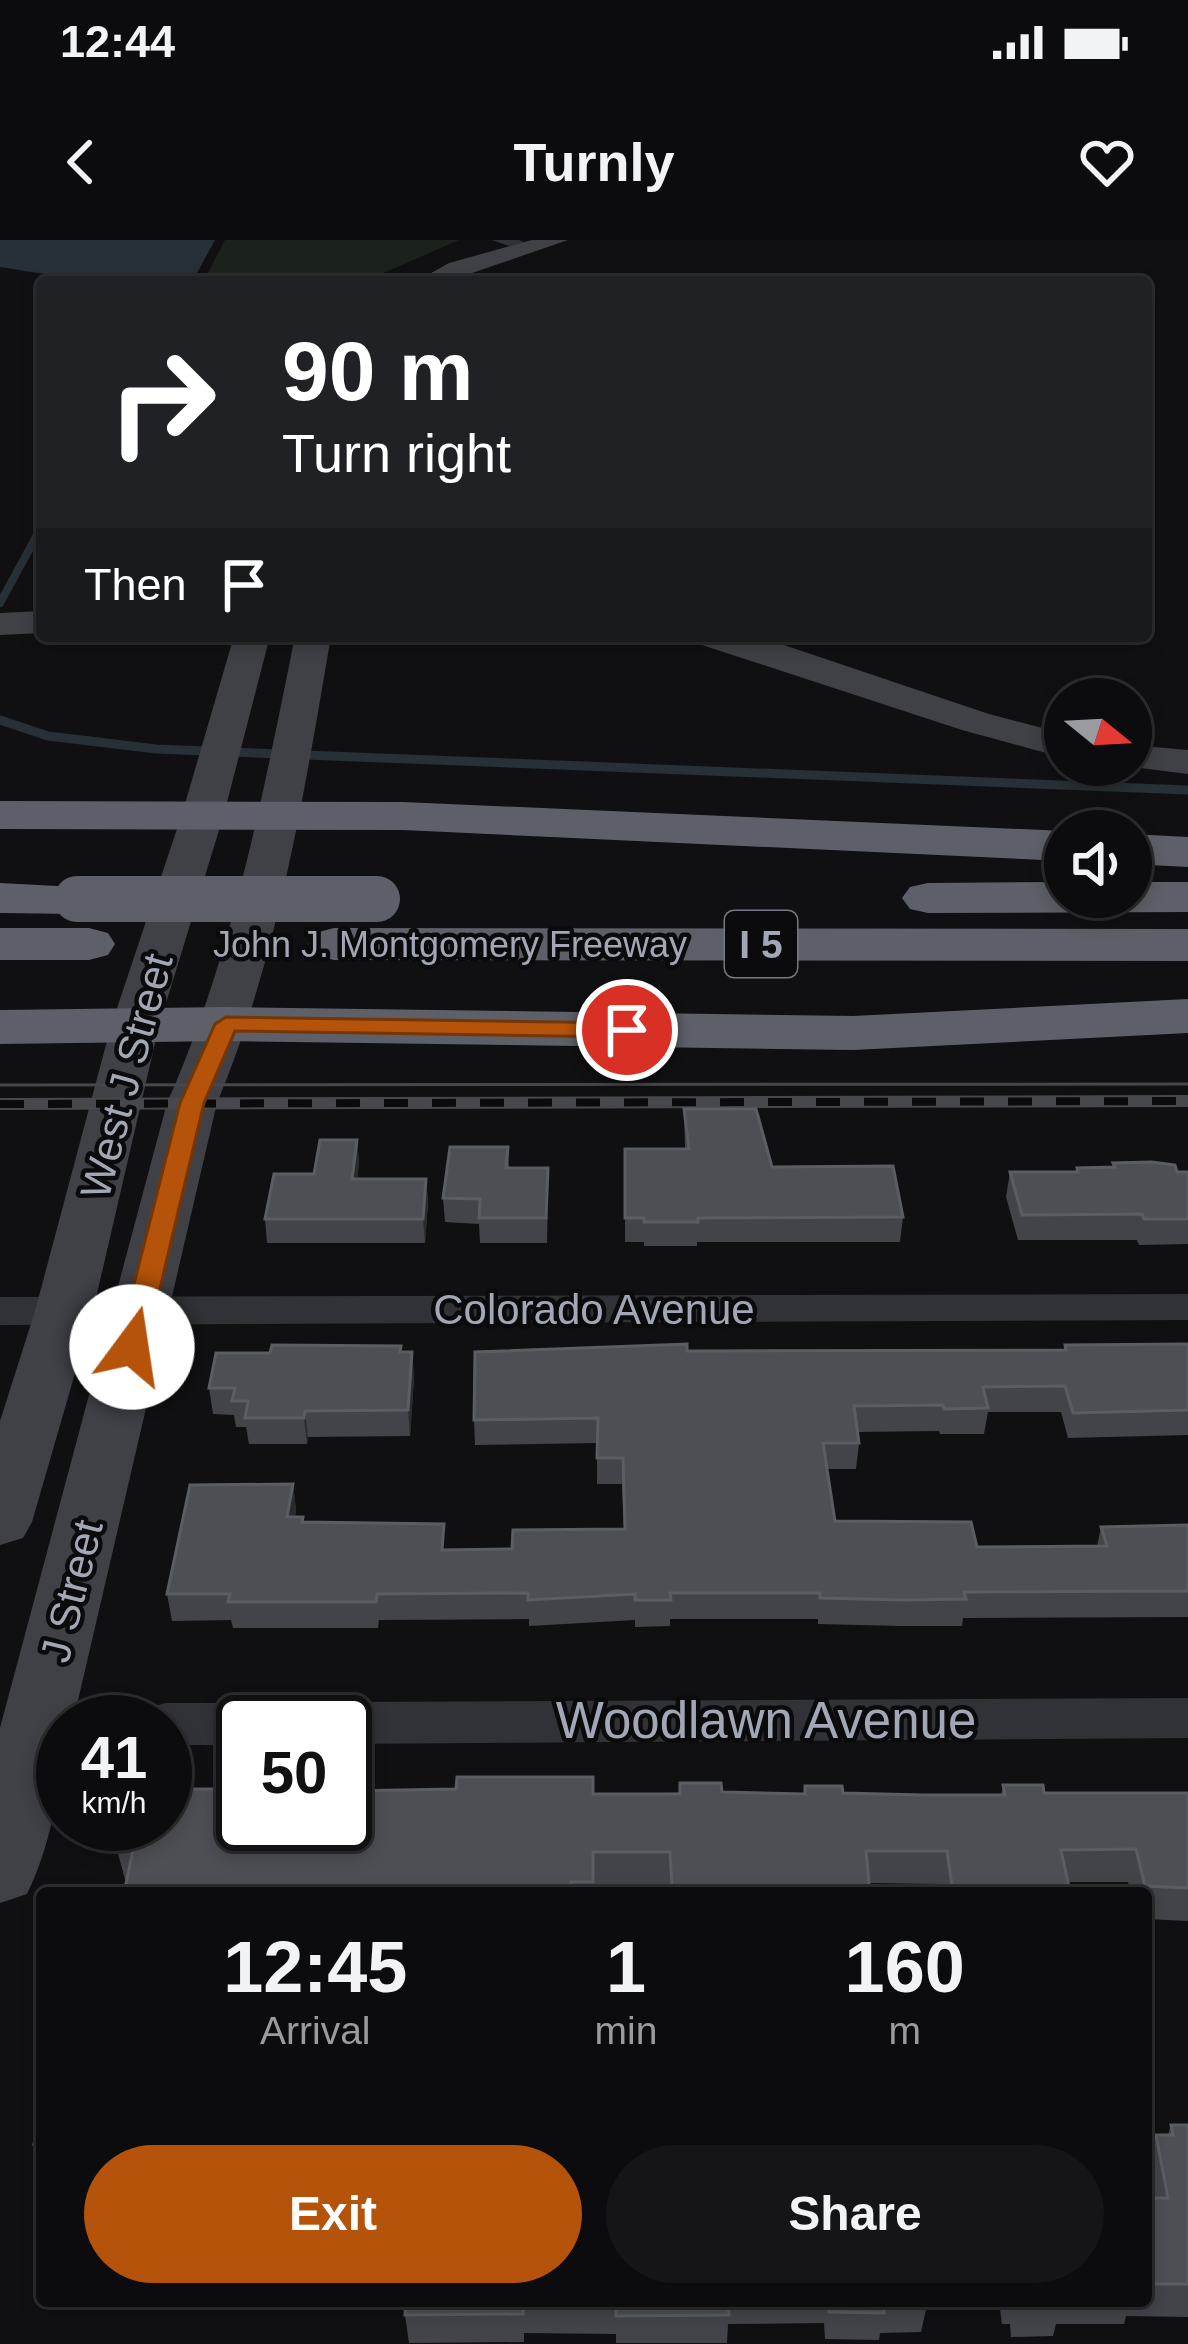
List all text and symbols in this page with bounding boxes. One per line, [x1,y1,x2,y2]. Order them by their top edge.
text: 12:44 [60,16,175,67]
icon: back [48,129,114,195]
icon: heart [1074,129,1140,195]
text: Turnly [514,132,675,192]
icon: right [84,324,240,480]
text: 90 m [282,324,473,418]
text: Turn right [282,423,511,483]
icon: arrive [211,552,277,618]
text: Then [84,559,187,610]
north arrow [1044,678,1152,786]
map controls [1044,678,1152,918]
button: sound [1044,810,1152,918]
road number: I 5 [725,911,797,977]
street label: John J. Montgomery Freeway [213,924,687,965]
street label: West J Street [71,948,182,1204]
pin [576,979,678,1081]
icon: arrive [594,997,660,1063]
position arrow [69,1284,195,1410]
street label: Colorado Avenue [433,1286,755,1333]
street label: J Street [31,1515,112,1667]
street label: Woodlawn Avenue [556,1692,976,1749]
speed limit sign: 50 [216,1695,372,1851]
text: 41 [81,1724,147,1791]
text: km/h [81,1786,147,1819]
text: 12:45 [223,1927,407,2007]
text: 1 [606,1927,646,2007]
text: 160 [845,1927,965,2007]
text: Arrival [260,2009,371,2052]
text: min [595,2009,657,2052]
text: m [888,2009,921,2052]
button: Exit [84,2145,582,2283]
button: Share [606,2145,1104,2283]

